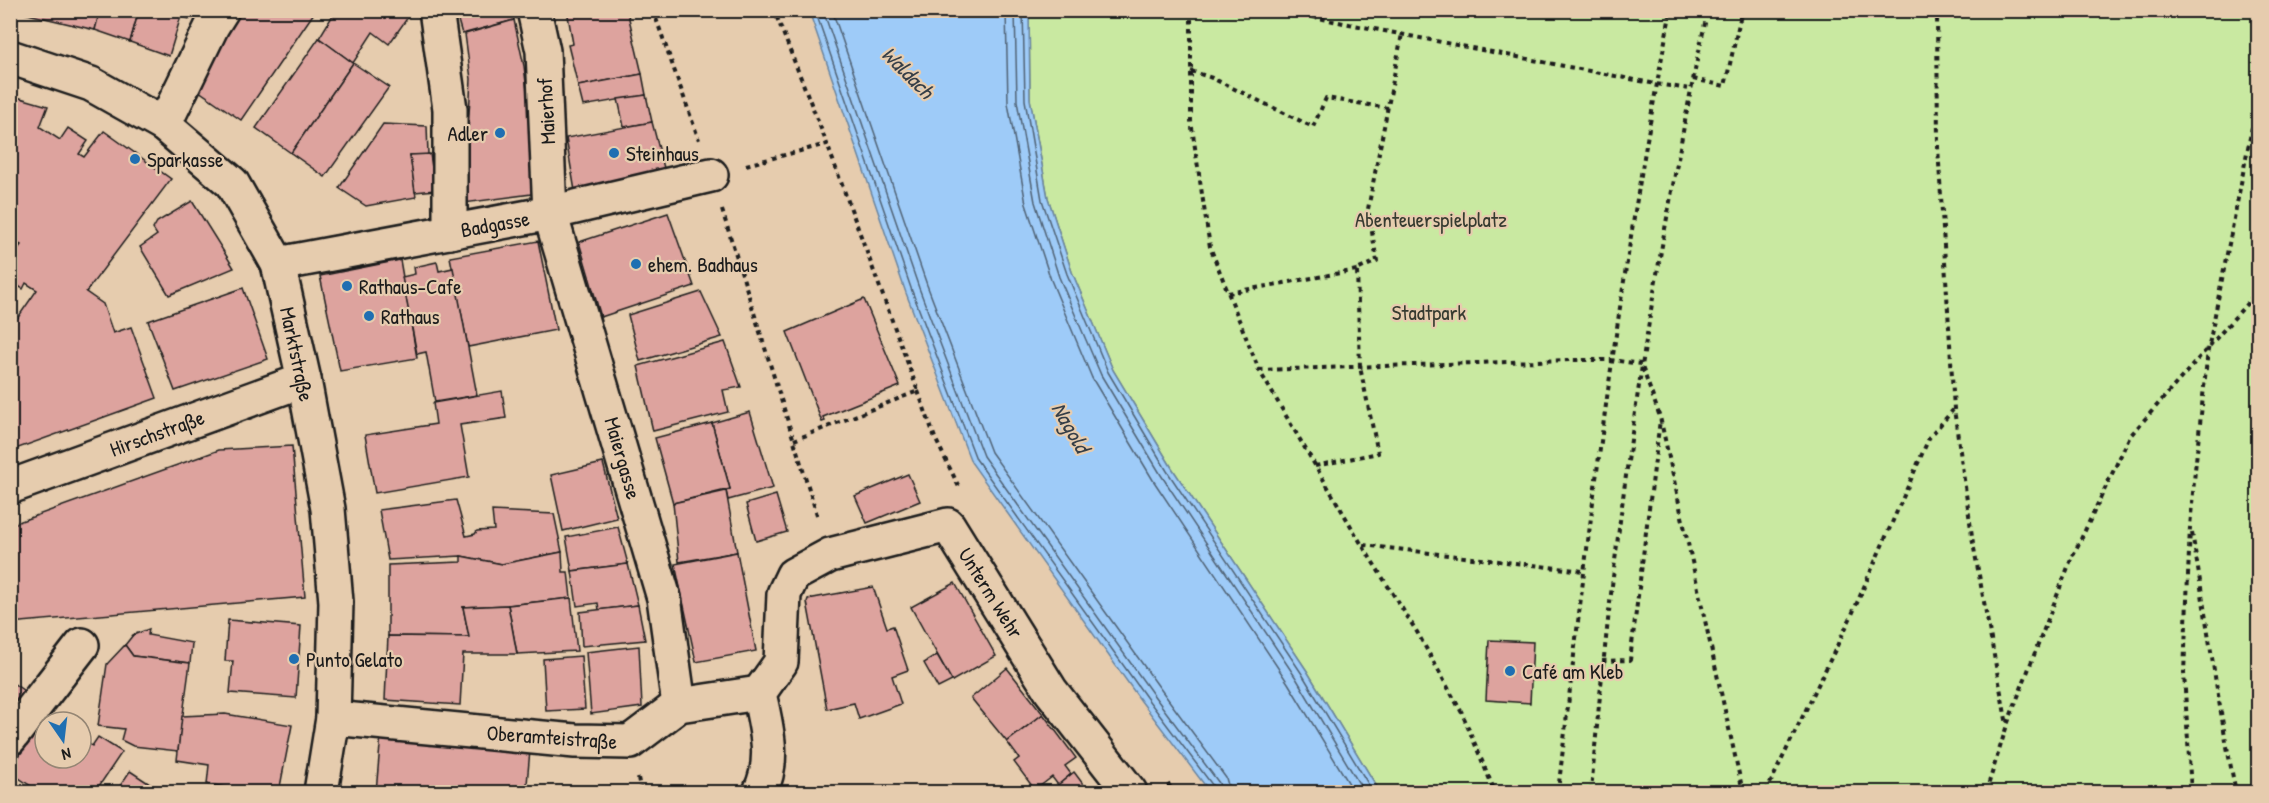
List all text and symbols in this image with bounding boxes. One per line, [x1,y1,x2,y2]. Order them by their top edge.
water label: Waldach [875,39,942,106]
street label: Maierhof [530,76,562,145]
place label: Adler [448,119,488,148]
marker: Adler [493,126,507,140]
place label: Steinhaus [626,139,699,168]
place label: Sparkasse [147,145,223,174]
marker: Steinhaus [607,146,621,160]
marker: Sparkasse [128,152,142,166]
street label: Badgasse [458,204,532,244]
park label: Abenteuerspielplatz [1355,205,1507,234]
place label: ehem. Badhaus [648,250,758,279]
marker: ehem. Badhaus [629,257,643,271]
place label: Rathaus-Cafe [359,272,462,301]
marker: Rathaus-Cafe [340,279,354,293]
park label: Stadtpark [1392,298,1467,327]
place label: Rathaus [381,302,440,331]
street label: Marktstraße [273,304,321,404]
marker: Rathaus [362,309,376,323]
water label: Nagold [1045,396,1099,461]
street label: Hirschstraße [106,402,208,464]
street label: Maiergasse [597,414,649,502]
street label: Unterm Wehr [952,542,1030,644]
place label: Punto Gelato [306,645,402,674]
marker: Punto Gelato [287,652,301,666]
place label: Café am Kleb [1522,657,1623,686]
marker: Café am Kleb [1503,664,1517,678]
north arrow [33,710,93,770]
street label: Oberamteistraße [486,718,618,756]
text: N [59,743,73,766]

